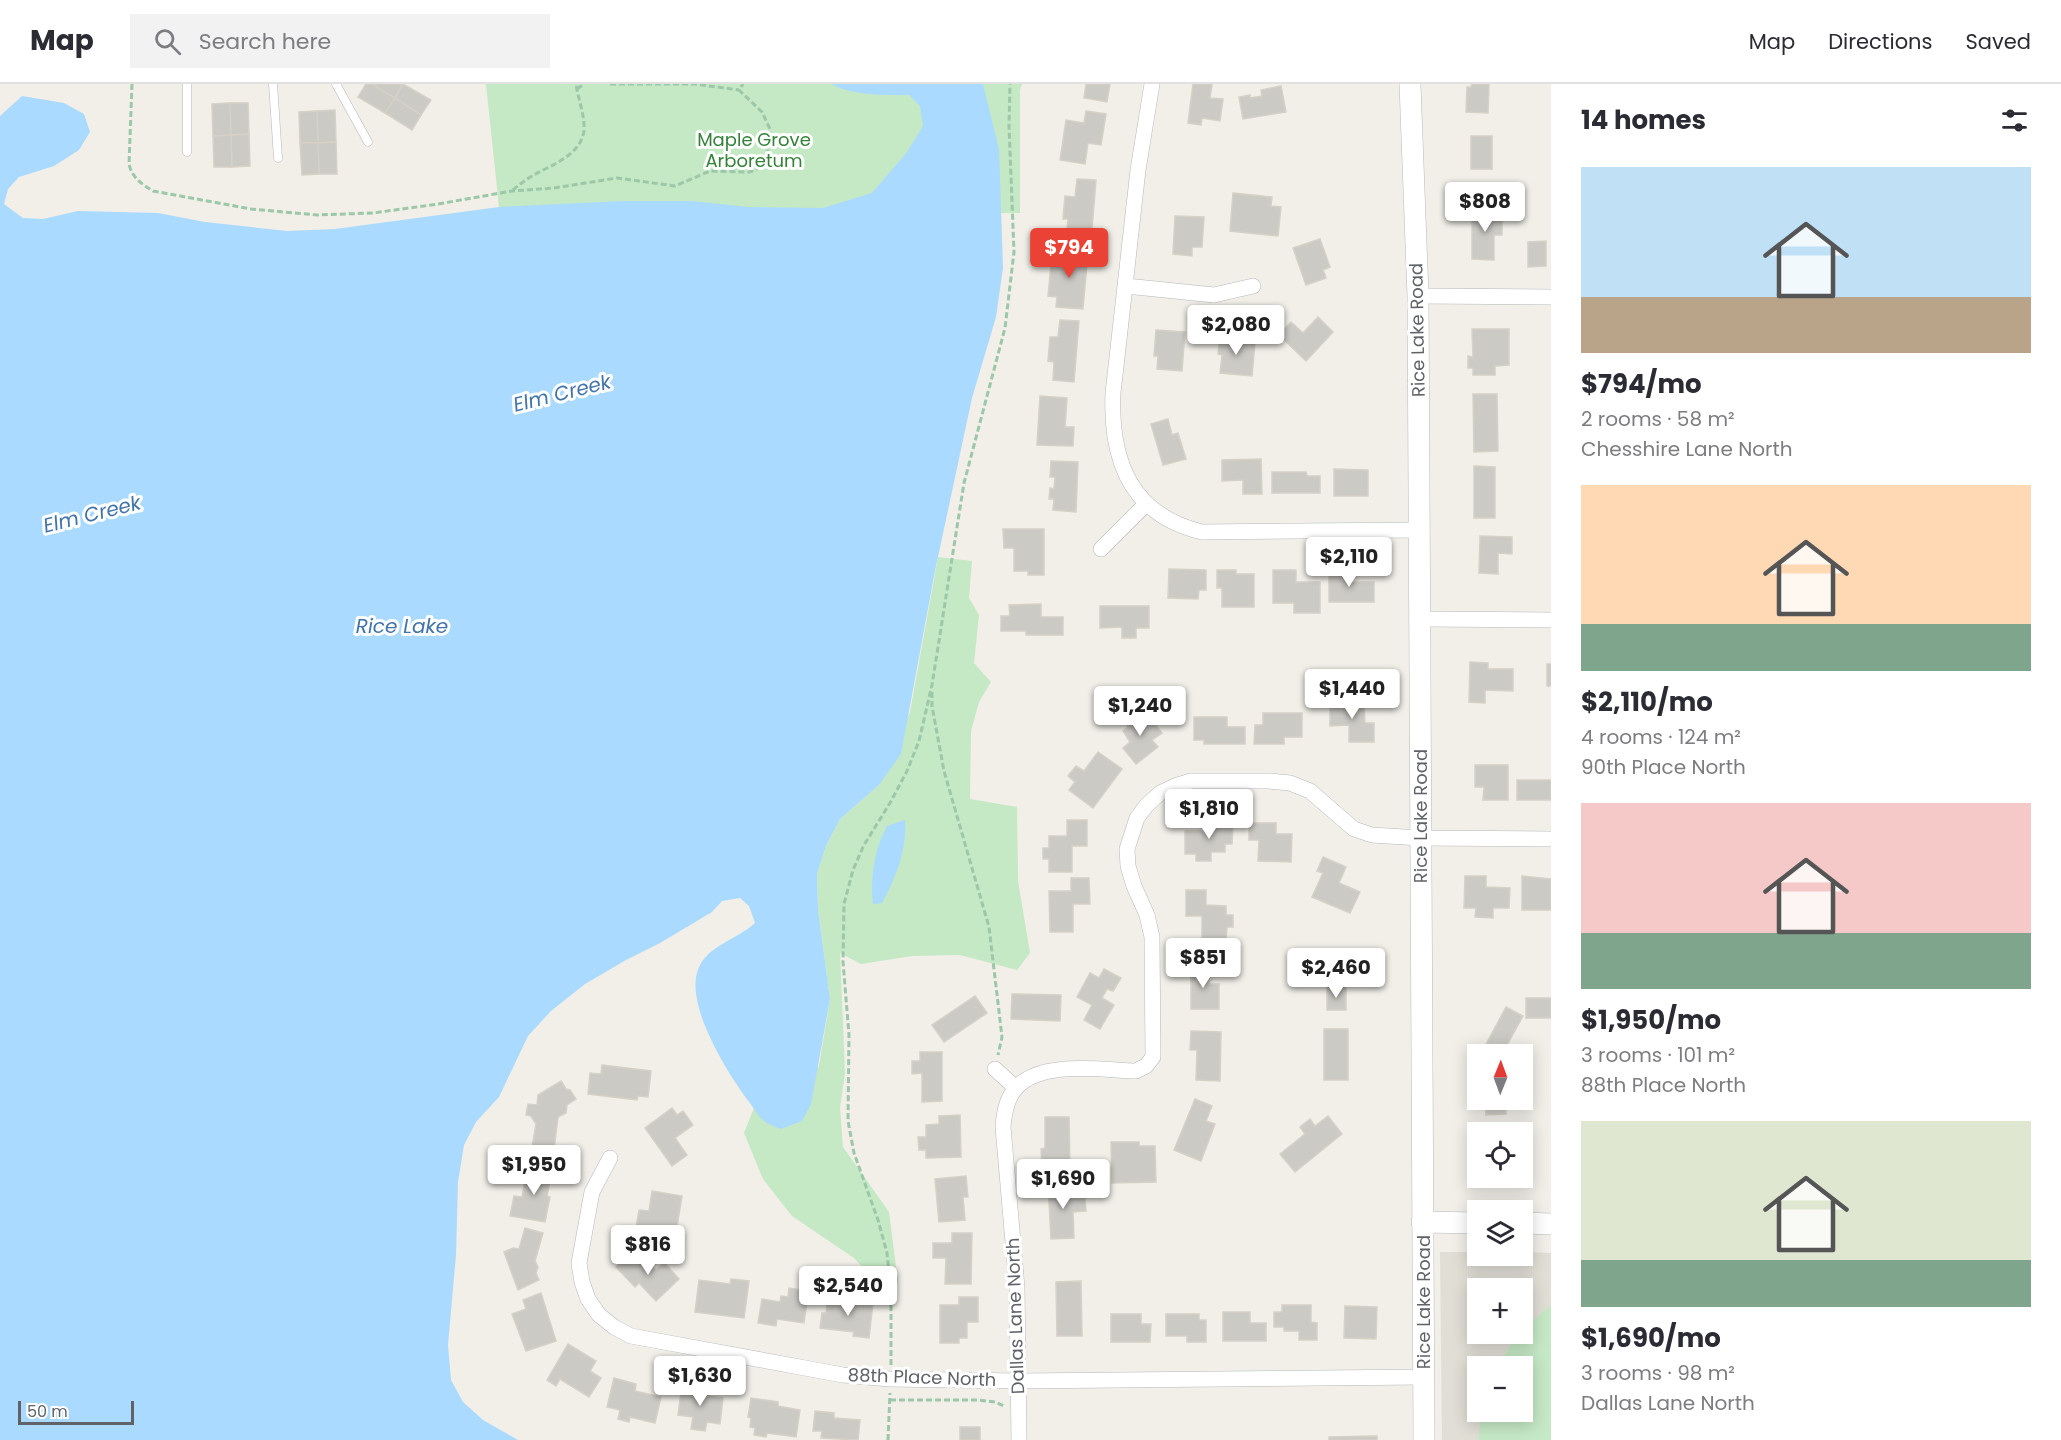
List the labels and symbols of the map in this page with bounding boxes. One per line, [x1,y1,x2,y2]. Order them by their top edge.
park label: Maple Grove Arboretum [697,127,811,173]
pin: $808 [1449,182,1521,233]
pin: $794 [1033,228,1105,279]
street label: Rice Lake Road [1403,263,1431,397]
pin: $2,080 [1187,305,1285,356]
water label: Elm Creek [510,367,615,419]
water label: Elm Creek [40,488,145,540]
pin: $2,110 [1300,537,1398,588]
water label: Rice Lake [356,612,448,640]
pin: $1,440 [1303,669,1401,720]
pin: $1,240 [1091,686,1189,737]
street label: Rice Lake Road [1408,749,1433,883]
pin: $1,810 [1160,789,1258,840]
pin: $851 [1167,938,1239,989]
pin: $2,460 [1287,948,1385,999]
north arrow [1467,1044,1533,1110]
pin: $1,950 [485,1145,583,1196]
pin: $1,690 [1014,1159,1112,1210]
pin: $816 [612,1225,684,1276]
street label: Rice Lake Road [1411,1235,1436,1369]
street label: Dallas Lane North [1000,1237,1030,1395]
pin: $2,540 [799,1266,897,1317]
pin: $1,630 [651,1356,749,1407]
street label: 88th Place North [847,1362,997,1392]
scale bar [18,1398,134,1426]

